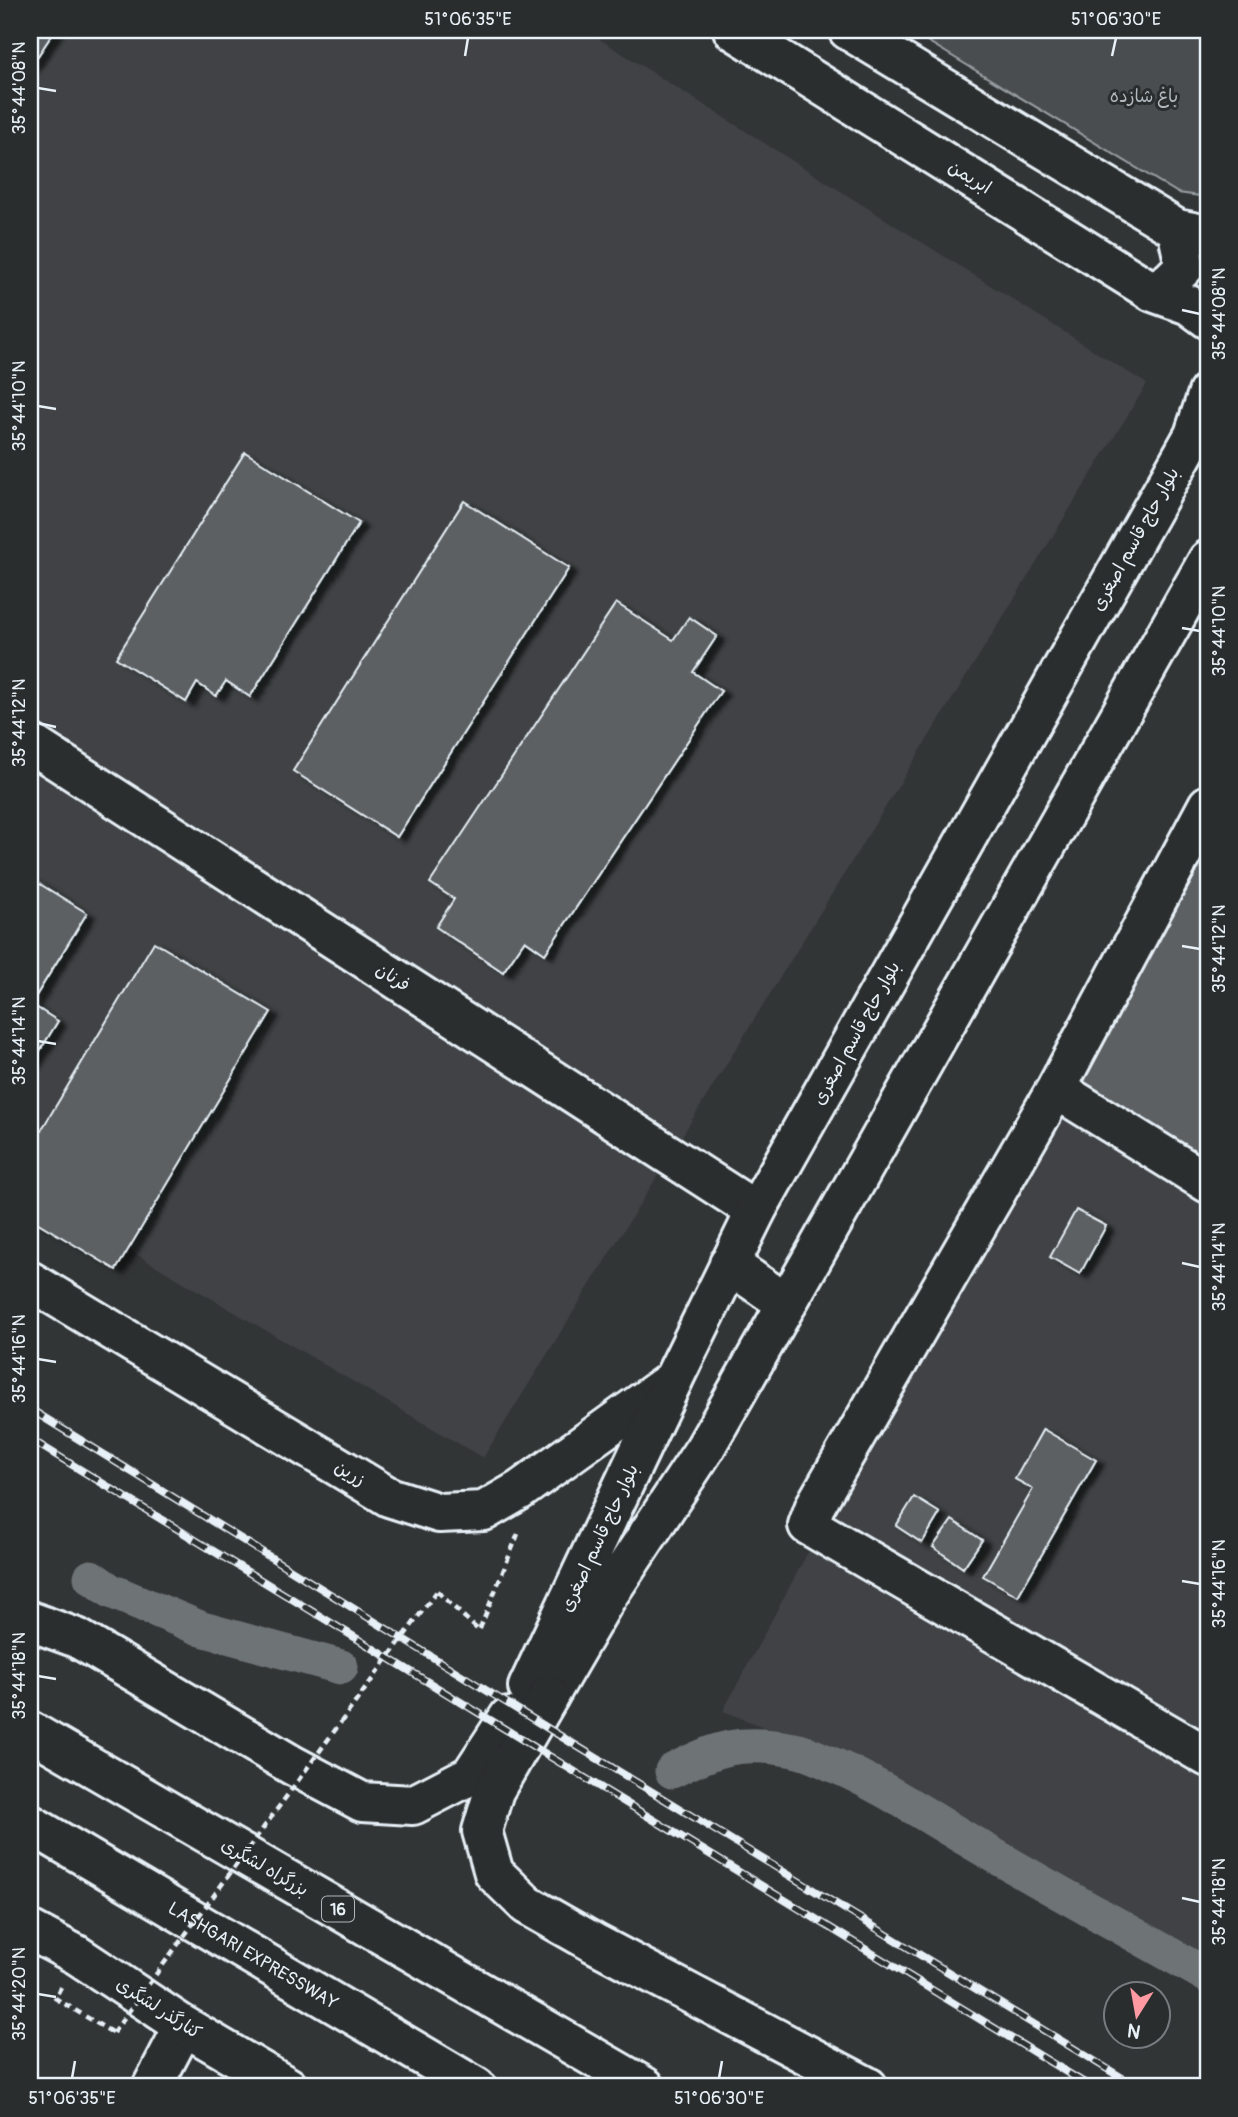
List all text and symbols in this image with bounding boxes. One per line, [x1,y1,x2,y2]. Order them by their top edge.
text: 51°06'35"E [424,8,512,31]
text: 51°06'30"E [1071,8,1161,31]
text: 35°44'08"N [8,42,31,134]
park label: باغ شازده [1110,85,1178,108]
street label: ابریمن [944,155,996,200]
text: 35°44'08"N [1208,268,1231,360]
text: 35°44'10"N [8,361,31,451]
street label: بلوار حاج قاسم اصغری [1086,463,1186,616]
text: 35°44'10"N [1208,586,1231,676]
text: 35°44'12"N [8,679,31,767]
text: 35°44'12"N [1208,905,1231,993]
street label: بلوار حاج قاسم اصغری [807,957,907,1110]
street label: فرنان [371,958,414,997]
text: 35°44'14"N [8,996,31,1086]
text: 35°44'14"N [1208,1222,1231,1312]
text: 35°44'16"N [8,1314,31,1404]
street label: زرین [330,1455,369,1492]
street label: بلوار حاج قاسم اصغری [555,1461,646,1617]
text: 35°44'16"N [1208,1539,1231,1629]
text: 35°44'18"N [8,1632,31,1720]
street label: بزرگراه لشگری [217,1833,313,1902]
text: 35°44'18"N [1208,1858,1231,1946]
road number: 16 [322,1896,354,1922]
street label: LASHGARI EXPRESSWAY [164,1897,343,2015]
text: 35°44'20"N [8,1947,31,2041]
street label: کنارگذر لشگری [112,1972,206,2045]
north arrow [1102,1980,1172,2050]
text: N [1125,2018,1143,2044]
text: 51°06'35"E [28,2087,116,2110]
text: 51°06'30"E [674,2087,764,2110]

